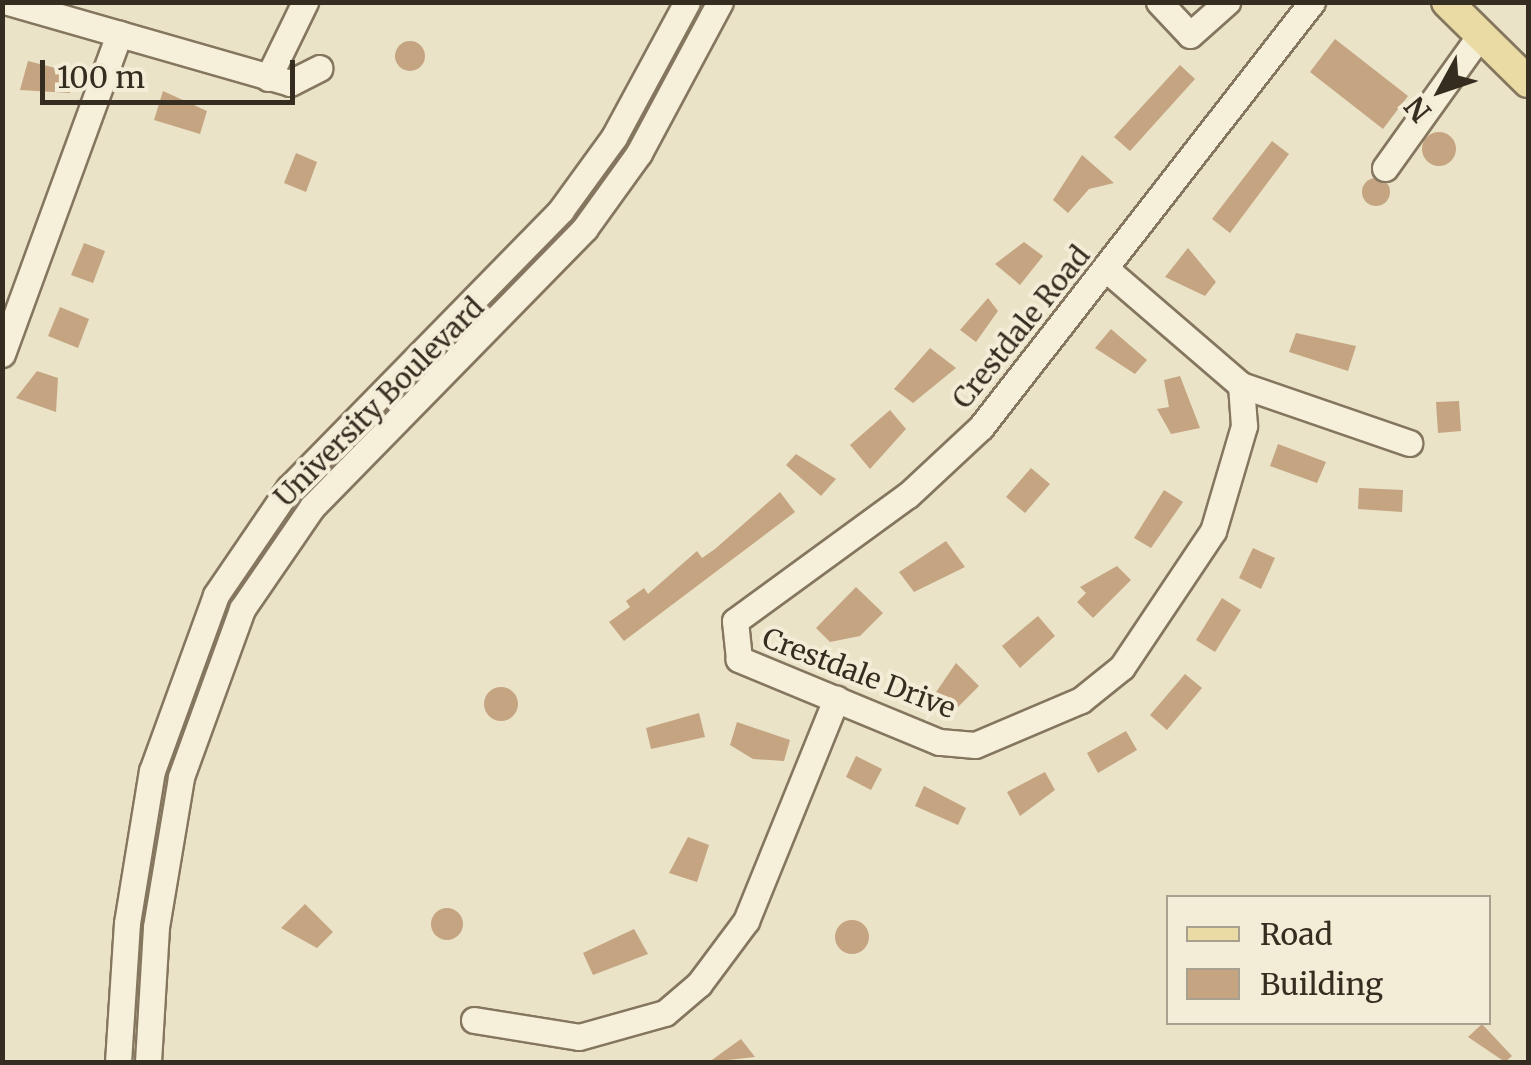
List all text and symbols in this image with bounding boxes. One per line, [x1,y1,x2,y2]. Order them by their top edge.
scale bar [45,40,300,102]
north arrow [1391,40,1491,140]
text: 100 m [57,58,145,96]
text: N [1397,89,1439,129]
street label: Crestdale Road [945,239,1097,415]
street label: University Boulevard [267,290,491,514]
street label: Crestdale Drive [758,621,960,725]
legend [1166,895,1491,1025]
text: Road [1260,915,1333,953]
text: Building [1260,965,1383,1003]

